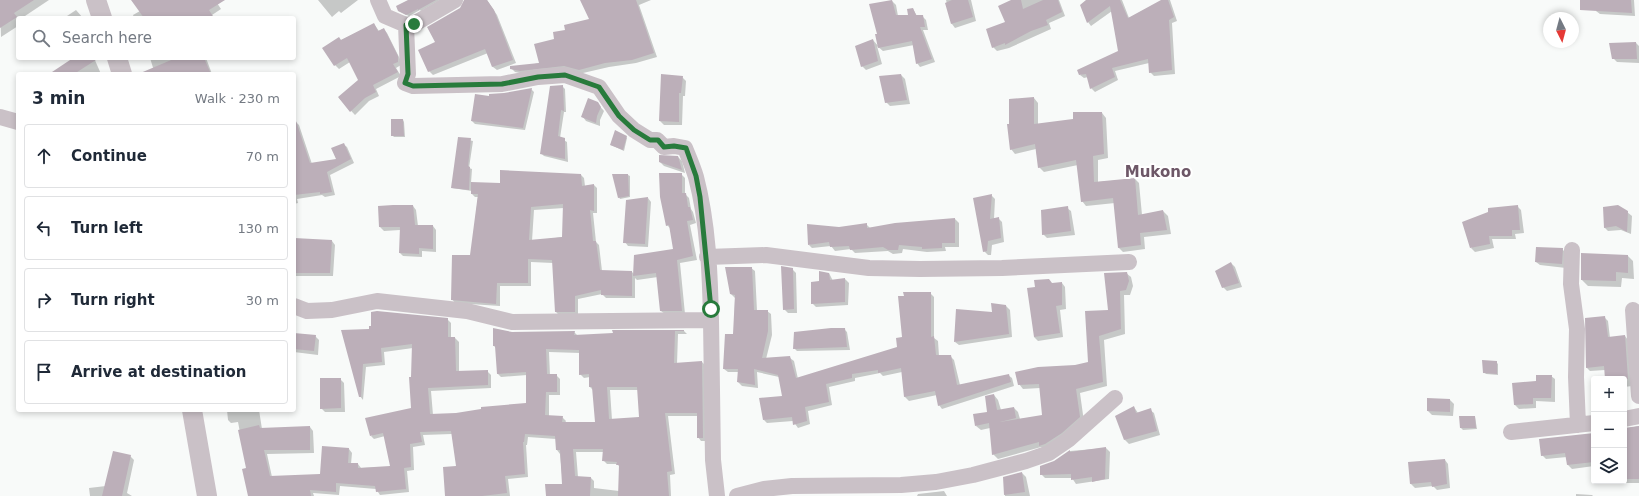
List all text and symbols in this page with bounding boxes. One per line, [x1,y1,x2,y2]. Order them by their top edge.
north arrow [1543,12,1579,48]
route end [405,15,423,33]
search box [16,16,296,60]
icon: search [30,27,52,49]
text: Search here [62,29,152,47]
text: 3 min [32,88,85,108]
text: Walk · 230 m [195,91,280,106]
icon: ahead [33,145,55,167]
text: Continue [71,147,147,165]
text: 70 m [246,149,279,164]
district label: Mukono [1125,163,1191,181]
icon: left [33,217,55,239]
text: Turn left [71,219,143,237]
text: 130 m [237,221,279,236]
icon: right [33,289,55,311]
text: Turn right [71,291,155,309]
text: 30 m [246,293,279,308]
route start [702,300,720,318]
icon: arrive [33,361,55,383]
text: Arrive at destination [71,363,246,381]
map controls [1591,376,1627,484]
button: + [1591,376,1627,412]
button: − [1591,412,1627,448]
button: layers [1591,448,1627,484]

